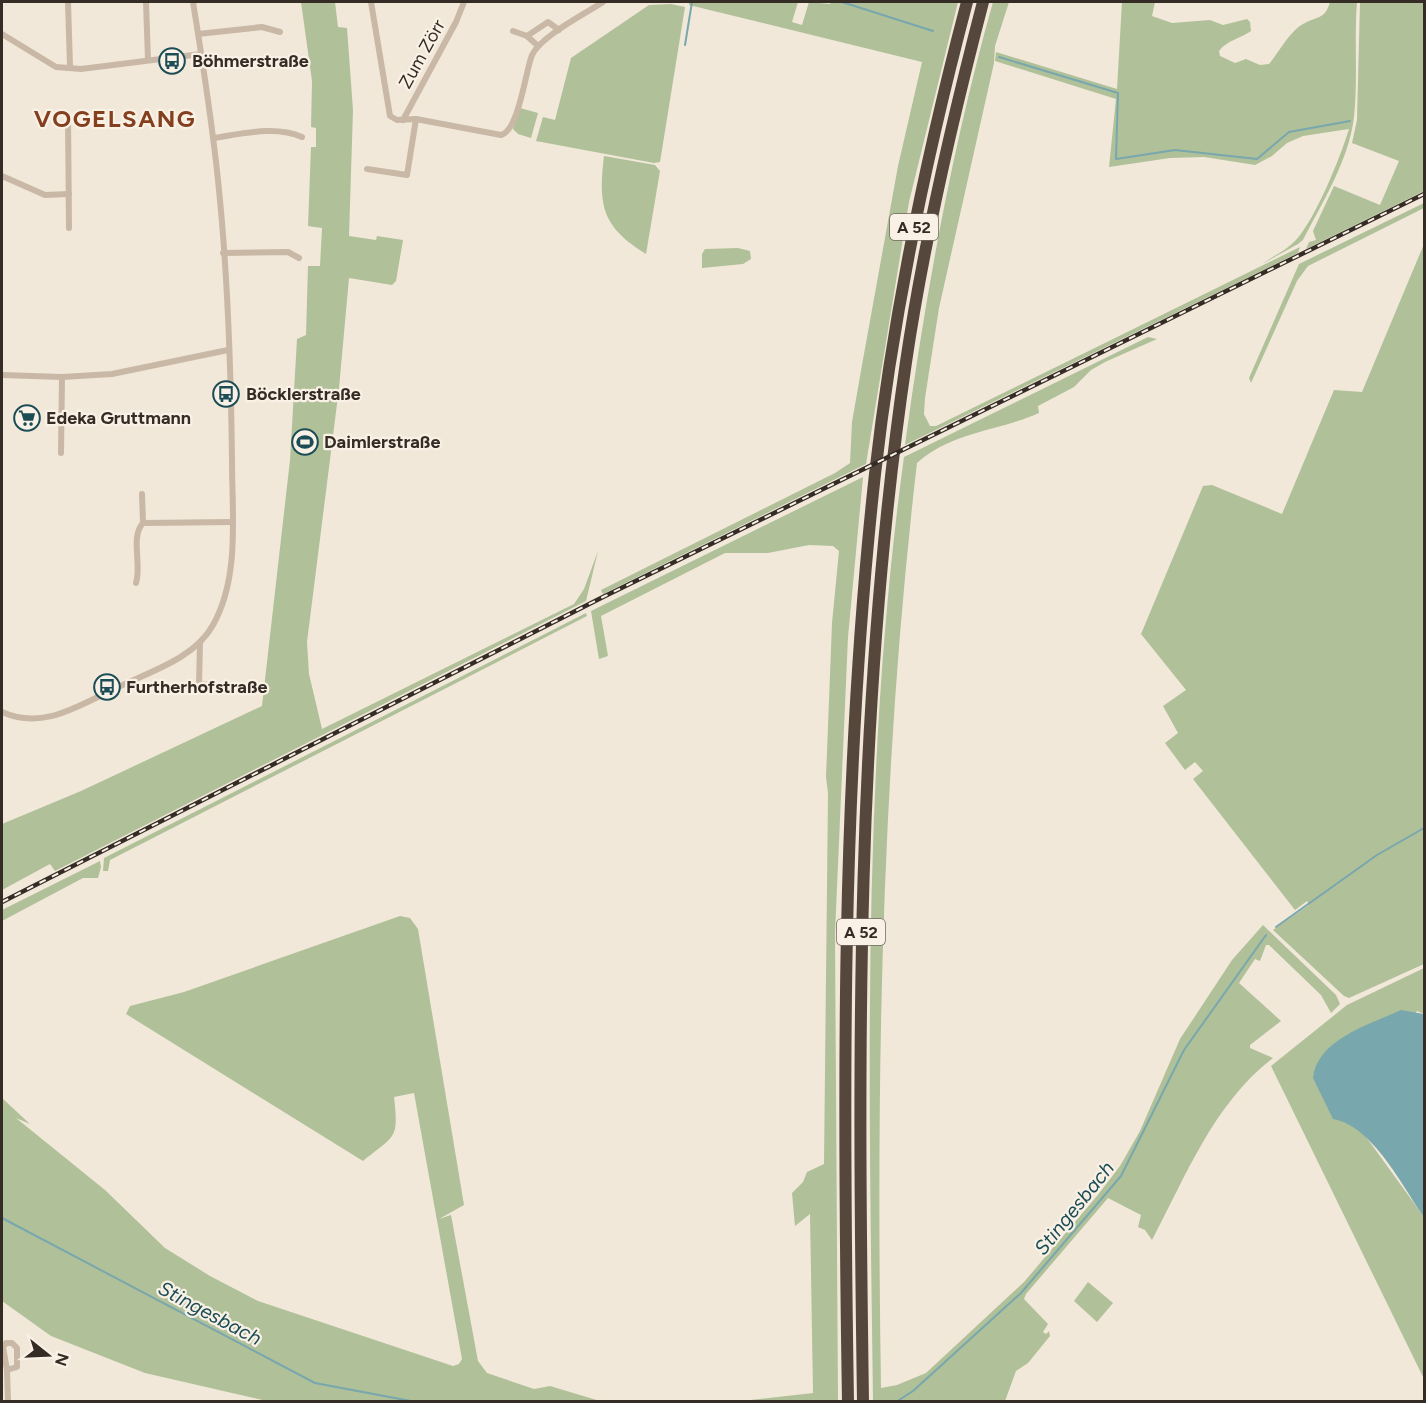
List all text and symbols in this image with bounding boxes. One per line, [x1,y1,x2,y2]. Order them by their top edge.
street label: Zum Zörr [394,16,450,92]
bus stop icon: Böhmerstraße [157,46,187,76]
place label: Böhmerstraße [192,50,309,72]
district label: VOGELSANG [34,104,196,133]
road number: A 52 [890,214,938,240]
bus stop icon: Böcklerstraße [211,379,241,409]
place label: Böcklerstraße [246,383,361,405]
supermarket icon: Edeka Gruttmann [12,403,42,433]
place label: Edeka Gruttmann [46,407,191,429]
sports icon: Daimlerstraße [290,427,320,457]
place label: Daimlerstraße [324,431,440,453]
bus stop icon: Furtherhofstraße [92,672,122,702]
place label: Furtherhofstraße [126,676,268,698]
road number: A 52 [837,919,885,945]
water label: Stingesbach [1029,1156,1119,1260]
water label: Stingesbach [154,1276,266,1350]
north arrow [18,1325,78,1385]
text: N [51,1351,73,1368]

